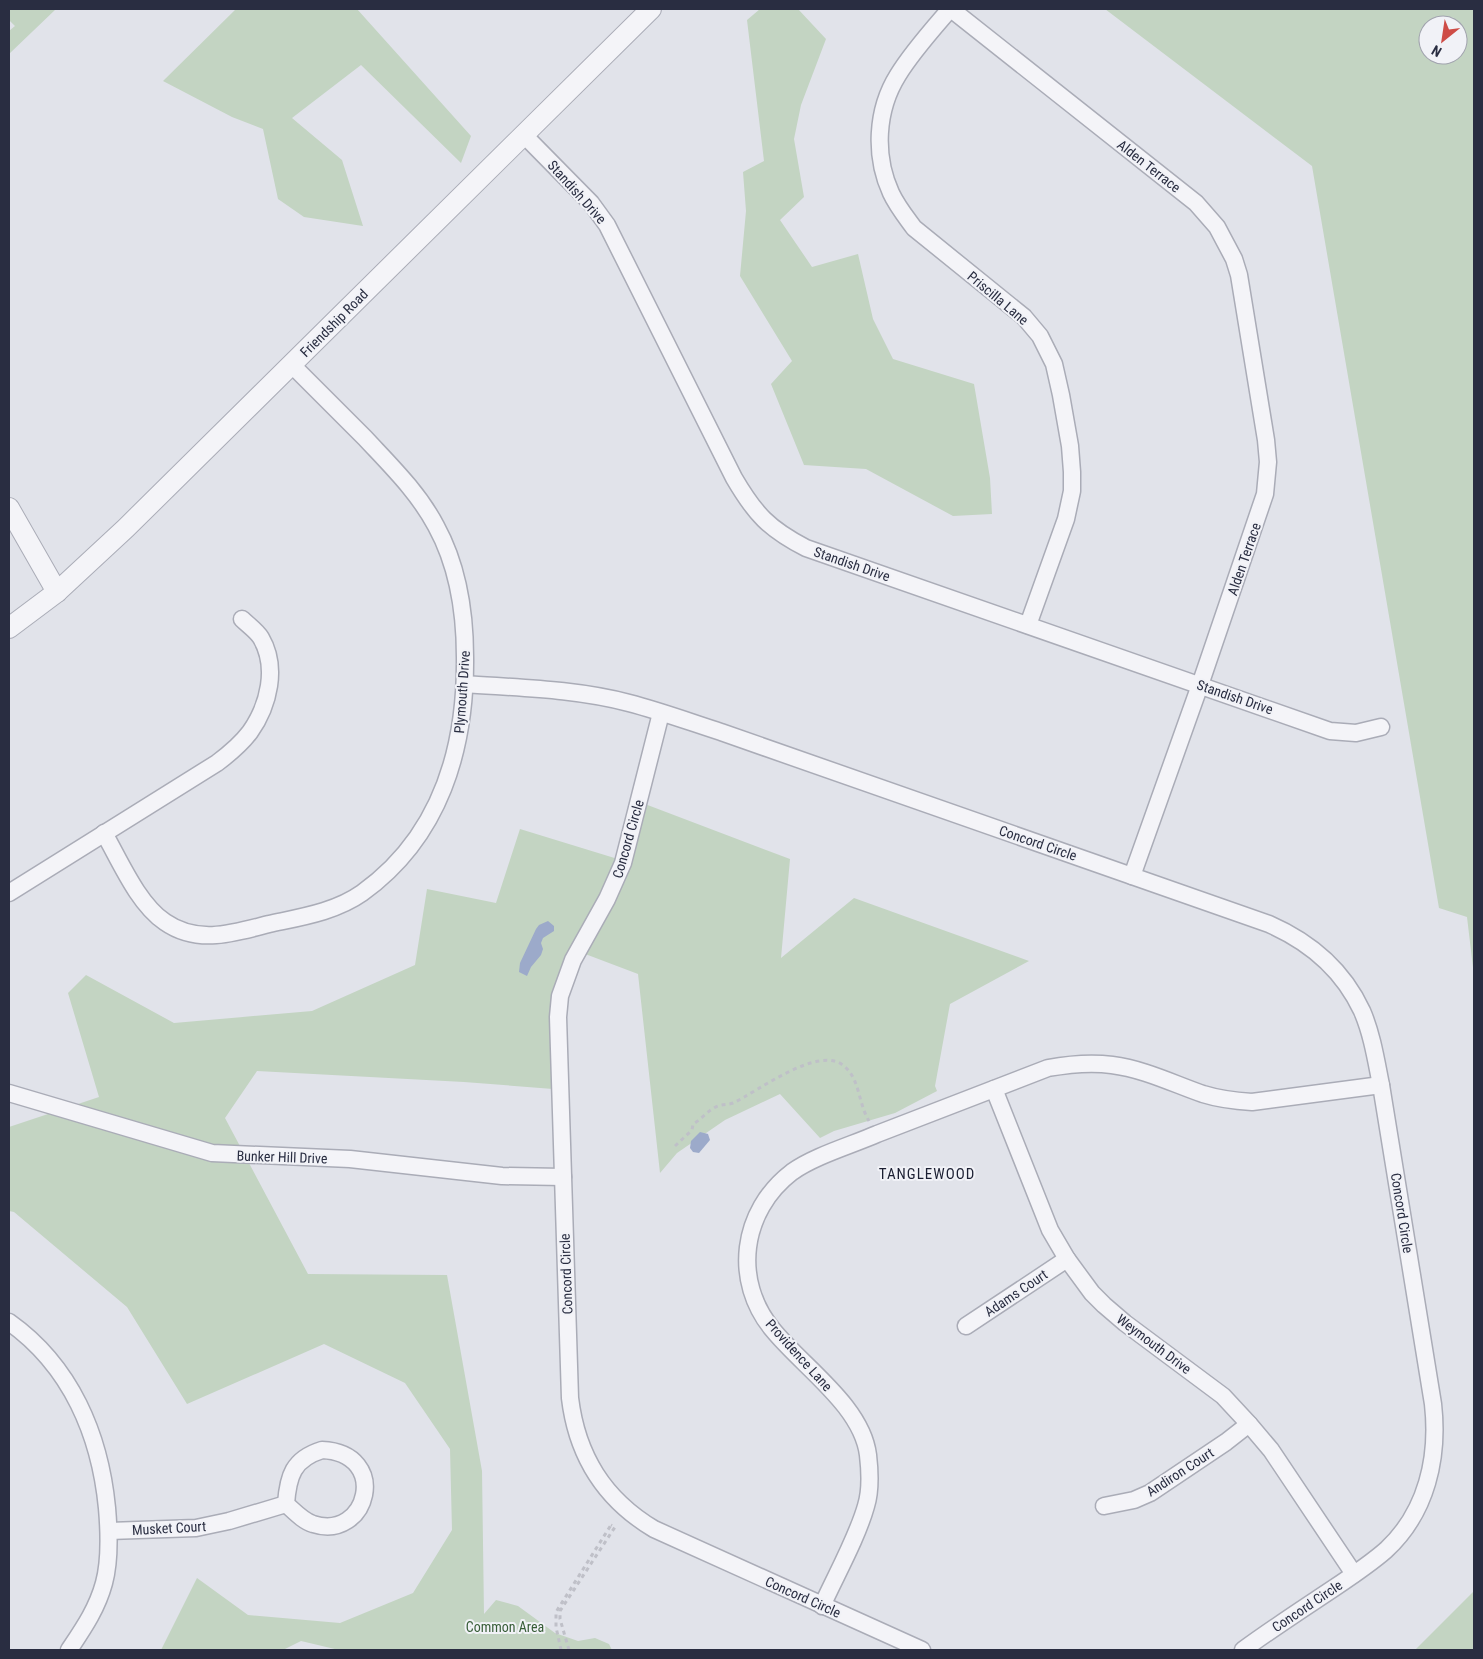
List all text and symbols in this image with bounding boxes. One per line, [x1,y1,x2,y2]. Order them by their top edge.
north arrow [1418,15,1468,65]
text: N [1429,42,1444,60]
street label: Alden Terrace [1114,136,1184,196]
street label: Standish Drive [545,157,610,227]
street label: Priscilla Lane [964,268,1032,328]
street label: Friendship Road [297,286,371,360]
street label: Alden Terrace [1224,520,1264,597]
street label: Standish Drive [812,544,893,585]
street label: Plymouth Drive [451,650,473,734]
street label: Standish Drive [1195,677,1276,718]
street label: Concord Circle [609,797,647,880]
street label: Concord Circle [997,822,1079,864]
street label: Bunker Hill Drive [236,1147,328,1167]
district label: TANGLEWOOD [879,1165,975,1183]
street label: Concord Circle [1388,1172,1416,1255]
street label: Concord Circle [557,1233,575,1315]
street label: Adams Court [982,1266,1050,1320]
street label: Weymouth Drive [1114,1311,1195,1377]
street label: Providence Lane [763,1316,836,1395]
street label: Andiron Court [1143,1444,1217,1500]
street label: Musket Court [131,1518,207,1538]
street label: Concord Circle [763,1573,844,1621]
street label: Concord Circle [1269,1576,1345,1635]
park label: Common Area [466,1619,544,1635]

